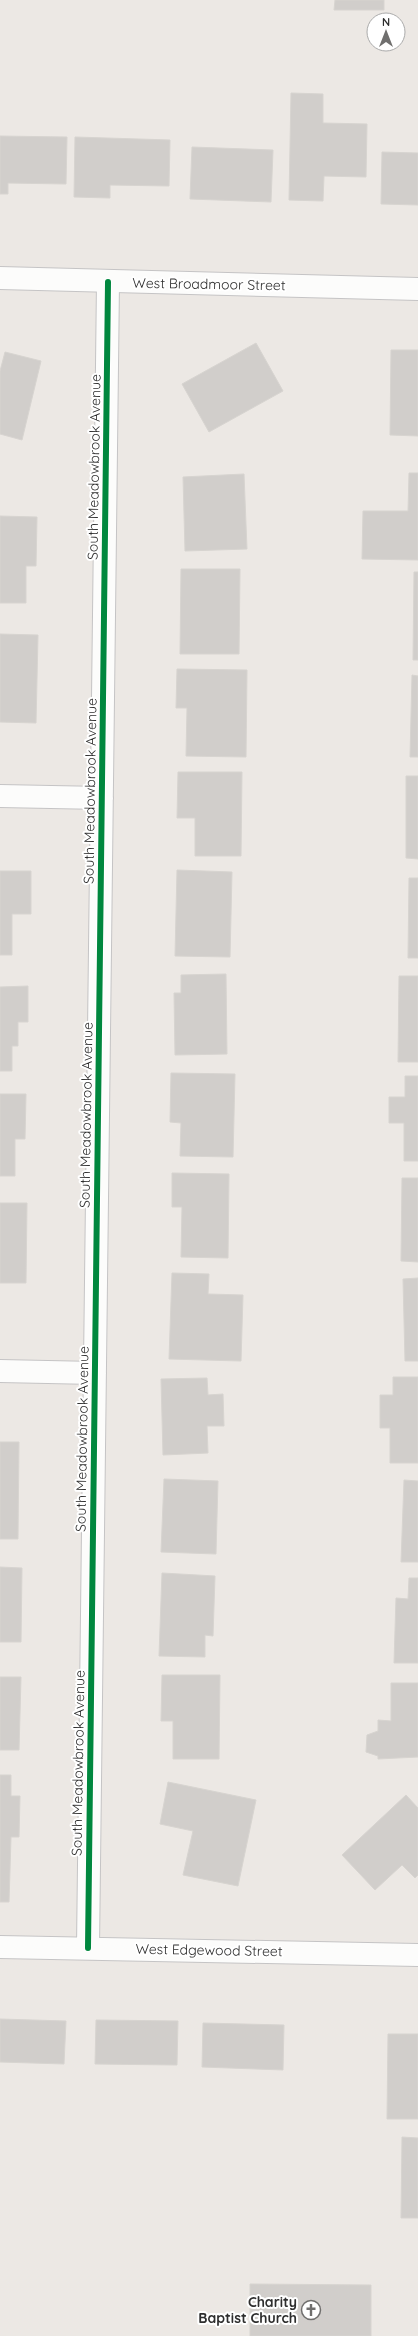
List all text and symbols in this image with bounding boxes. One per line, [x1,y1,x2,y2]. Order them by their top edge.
north arrow [366,12,406,52]
text: N [382,15,390,29]
street label: West Broadmoor Street [132,274,286,294]
street label: South Meadowbrook Avenue [83,374,105,560]
street label: South Meadowbrook Avenue [79,698,101,884]
street label: South Meadowbrook Avenue [75,1022,97,1208]
street label: South Meadowbrook Avenue [71,1346,93,1532]
street label: South Meadowbrook Avenue [67,1670,89,1856]
street label: West Edgewood Street [135,1940,283,1960]
place label: Charity Baptist Church [198,2293,297,2327]
church icon: Charity Baptist Church [300,2299,322,2321]

